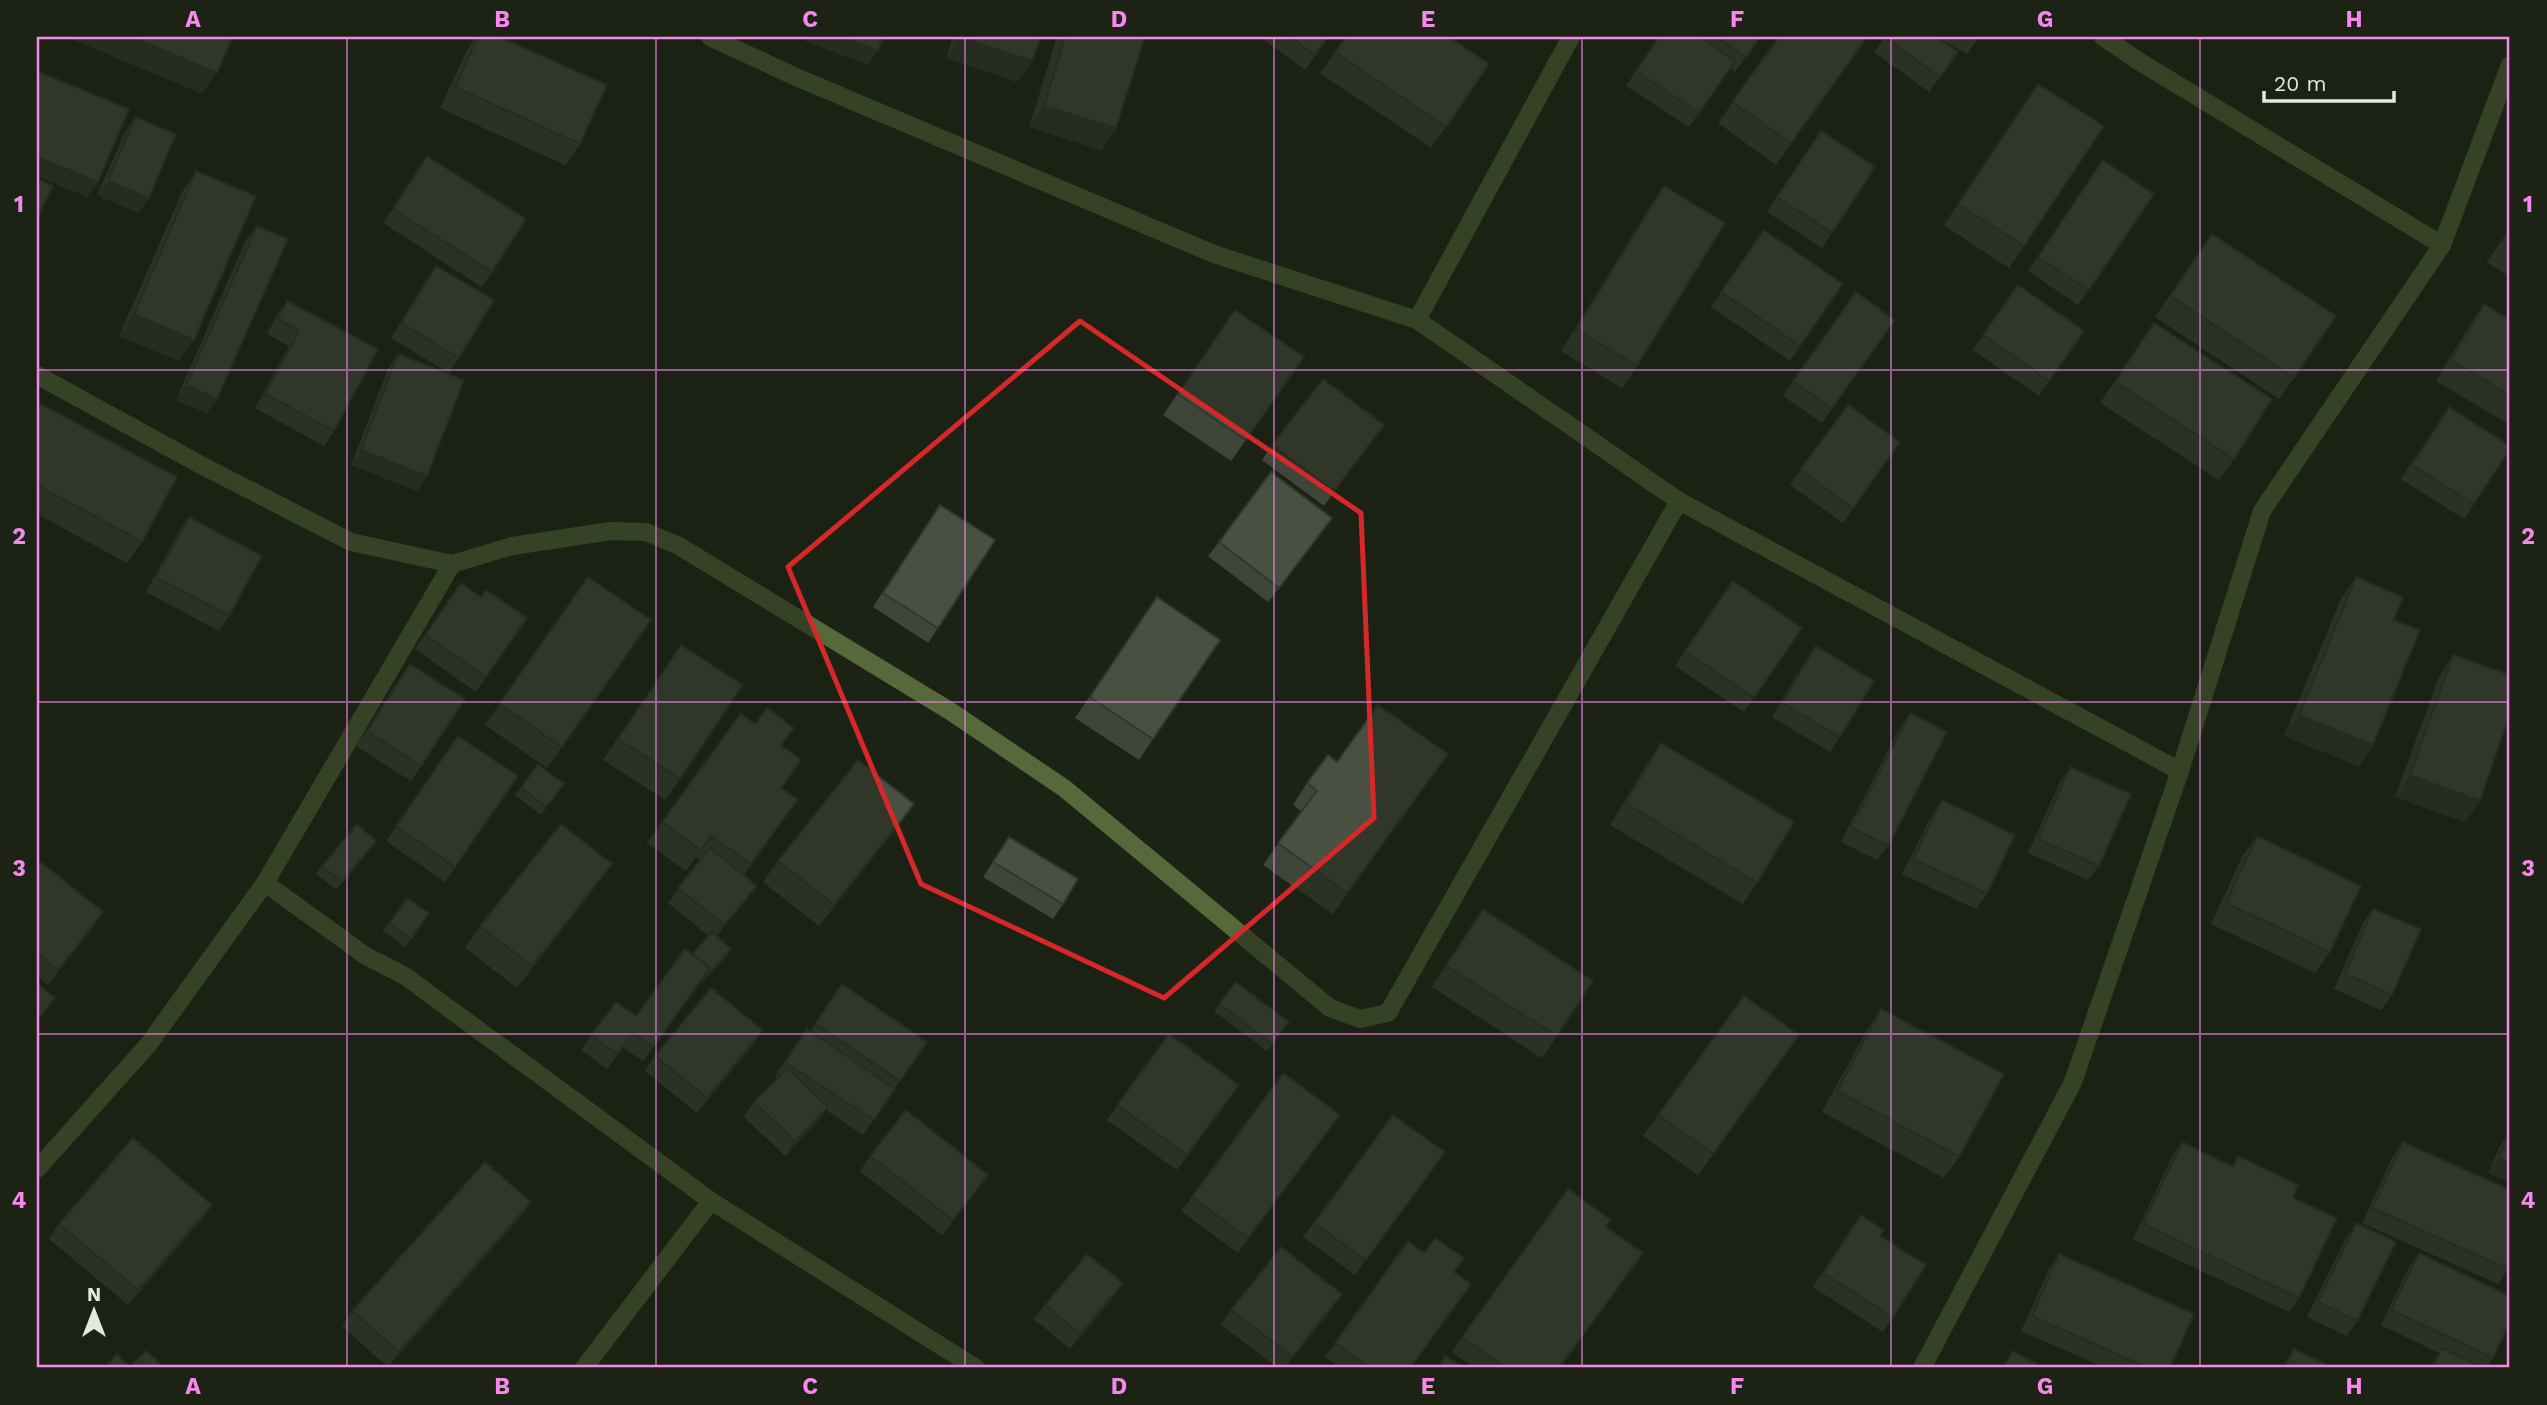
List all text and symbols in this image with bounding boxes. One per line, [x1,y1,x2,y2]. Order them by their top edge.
text: A [185,6,201,33]
text: B [494,6,510,33]
text: C [802,6,818,33]
text: D [1111,6,1127,33]
text: E [1421,6,1435,33]
text: F [1730,6,1744,33]
text: G [2037,6,2053,33]
text: H [2345,6,2363,33]
scale bar [2264,60,2393,104]
text: 20 m [2274,71,2326,96]
text: 1 [14,191,24,218]
text: 1 [2523,191,2533,218]
text: 2 [12,523,26,550]
text: 2 [2521,523,2535,550]
text: 3 [12,855,26,882]
text: 3 [2521,855,2535,882]
text: 4 [12,1187,27,1214]
text: 4 [2521,1187,2536,1214]
north arrow [60,1276,130,1346]
text: N [87,1283,101,1306]
text: A [185,1373,201,1400]
text: B [494,1373,510,1400]
text: C [802,1373,818,1400]
text: D [1111,1373,1127,1400]
text: E [1421,1373,1435,1400]
text: F [1730,1373,1744,1400]
text: G [2037,1373,2053,1400]
text: H [2345,1373,2363,1400]

